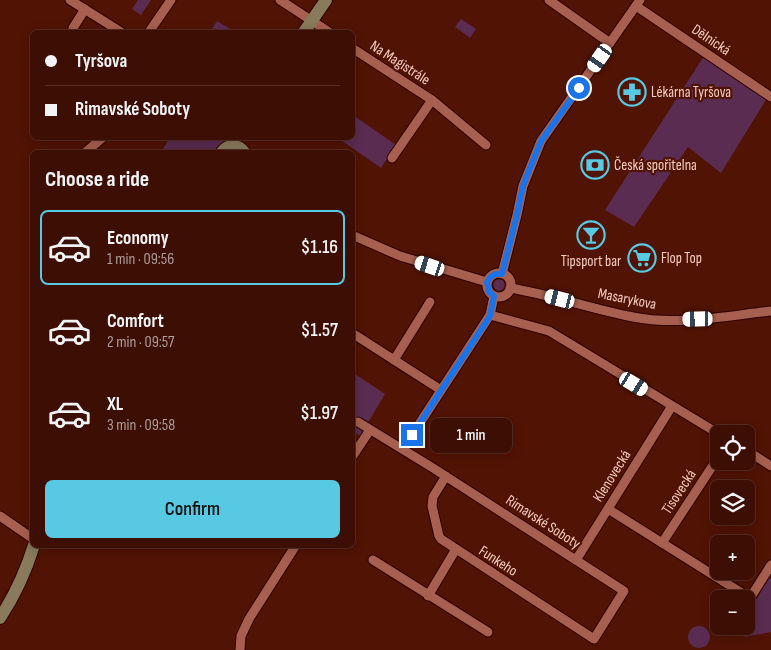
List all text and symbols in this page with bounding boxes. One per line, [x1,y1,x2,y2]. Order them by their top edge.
street label: Dělnická [688,20,734,60]
street label: Na Magistrále [366,37,434,89]
car [585,41,614,75]
text: Tyršova [75,50,127,73]
route start [568,77,590,99]
pharmacy icon: Lékárna Tyršova [617,77,647,107]
place label: Lékárna Tyršova [651,83,731,102]
text: Rimavské Soboty [75,98,190,121]
bank icon: Česká spořitelna [580,150,610,180]
place label: Česká spořitelna [614,156,697,175]
text: Choose a ride [45,166,149,193]
bar icon: Tipsport bar [576,220,606,250]
icon: car [47,225,92,270]
text: Economy [107,227,169,250]
text: $1.16 [301,236,338,259]
supermarket icon: Flop Top [627,243,657,273]
place label: Flop Top [661,249,702,268]
text: 1 min · 09:56 [107,250,174,269]
place label: Tipsport bar [561,252,622,271]
car [413,254,446,278]
street label: Masarykova [596,284,658,314]
car [543,288,576,310]
icon: car [47,308,92,353]
text: Comfort [107,310,164,333]
car [682,311,713,327]
text: $1.57 [301,319,338,342]
text: 2 min · 09:57 [107,333,175,352]
car [617,370,650,398]
icon: car [47,391,92,436]
text: XL [107,393,123,416]
text: $1.97 [300,402,338,425]
text: 3 min · 09:58 [107,416,175,435]
callout: 1 min [430,418,512,452]
route end [401,424,423,446]
map controls [710,425,755,635]
button: locate [710,425,755,470]
text: 1 min [456,426,486,445]
street label: Klenovecká [589,446,635,505]
street label: Tisovecká [658,466,701,518]
button: Confirm [45,480,340,538]
button: layers [710,480,755,525]
street label: Rimavské Soboty [502,491,584,553]
button: + [710,535,755,580]
street label: Funkeho [475,541,521,581]
button: − [710,590,755,635]

